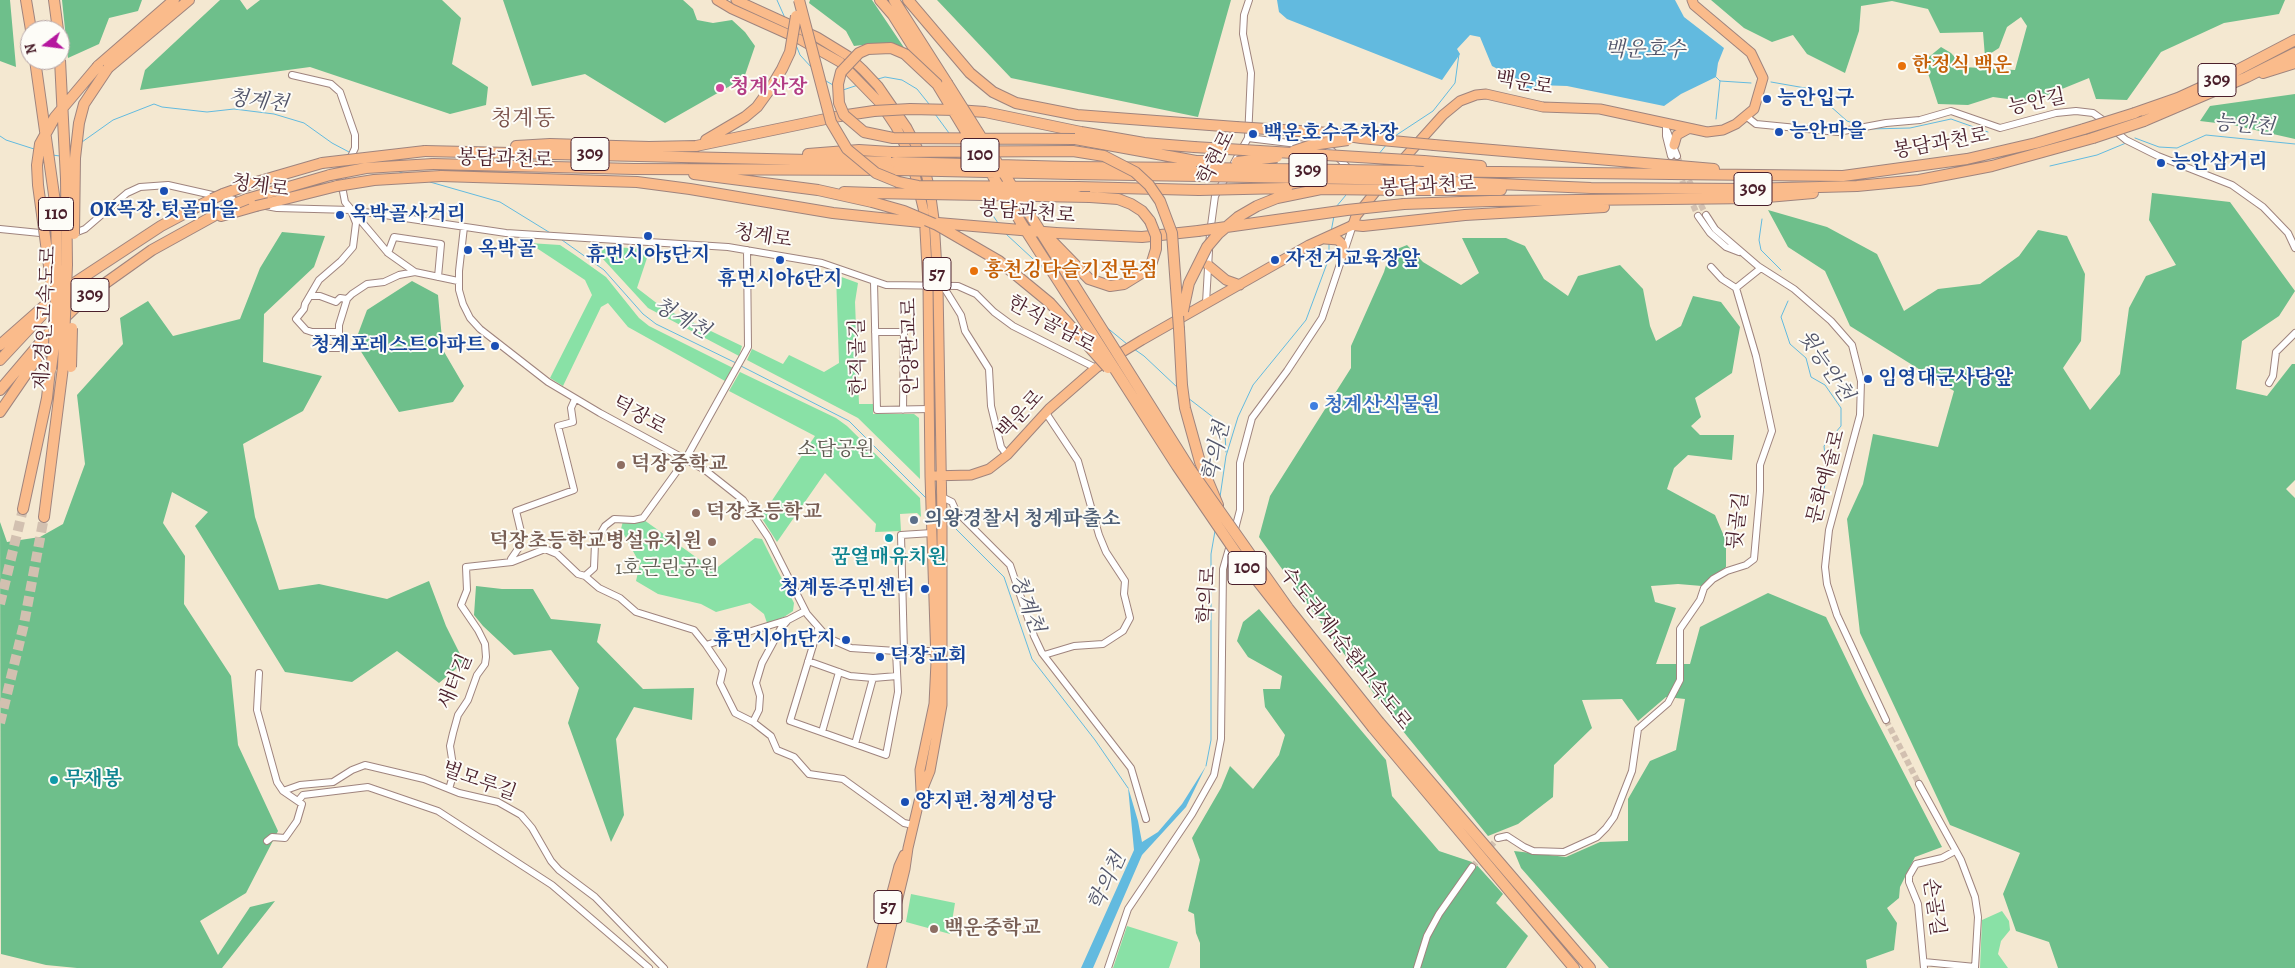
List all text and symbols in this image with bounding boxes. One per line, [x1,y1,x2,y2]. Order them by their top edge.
north arrow [20,20,70,70]
water label: 백운호수 [1604,38,1686,64]
text: N [20,41,41,56]
place label: 한정식 백운 [1912,54,2012,78]
marker: 한정식 백운 [1896,60,1908,72]
road number: 309 [2198,64,2236,96]
street label: 백운로 [1493,67,1555,101]
place label: 청계산장 [730,76,807,100]
marker: 청계산장 [714,82,726,94]
street label: 능안길 [2006,85,2068,121]
water label: 청계천 [226,86,290,118]
place label: 능안입구 [1777,87,1854,111]
marker: 능안입구 [1761,93,1773,105]
district label: 청계동 [491,107,555,133]
water label: 능안천 [2213,111,2275,141]
place label: 능안마을 [1789,120,1866,144]
place label: 백운호수주차장 [1263,122,1398,146]
street label: 봉담과천로 [1891,124,1991,164]
marker: 능안마을 [1773,126,1785,138]
street label: 학현로 [1193,127,1241,189]
marker: 백운호수주차장 [1247,128,1259,140]
road number: 309 [571,138,609,170]
road number: 100 [961,138,999,172]
street label: 봉담과천로 [456,146,554,174]
place label: 능안삼거리 [2171,151,2268,175]
road number: 309 [1289,154,1327,186]
marker: 능안삼거리 [2155,157,2167,169]
street label: 청계로 [230,171,290,203]
street label: 봉담과천로 [1379,172,1477,202]
road number: 309 [1734,172,1772,205]
marker: OK목장.텃골마을 [158,185,170,197]
street label: 봉담과천로 [978,197,1076,229]
road number: 110 [38,198,74,230]
place label: OK목장.텃골마을 [90,199,238,223]
place label: 옥박골사거리 [350,203,466,227]
marker: 옥박골사거리 [334,209,346,221]
street label: 청계로 [732,221,794,253]
marker: 휴먼시아5단지 [642,230,654,242]
place label: 옥박골 [478,238,536,262]
marker: 옥박골 [462,244,474,256]
place label: 휴먼시아5단지 [586,244,710,268]
street label: 제2경인고속도로 [30,245,62,391]
place label: 자전거교육장앞 [1285,248,1420,272]
marker: 휴먼시아6단지 [774,254,786,266]
marker: 자전거교육장앞 [1269,254,1281,266]
road number: 57 [923,258,951,290]
place label: 홍천깅다슬기전문점 [984,259,1158,283]
marker: 홍천깅다슬기전문점 [968,265,980,277]
place label: 휴먼시아6단지 [717,268,843,292]
road number: 309 [71,278,109,312]
street label: 한직골남로 [1003,291,1099,359]
water label: 청계천 [648,293,714,345]
street label: 안양판교로 [898,297,924,395]
street label: 한직골길 [846,318,872,396]
water label: 윗능안천 [1792,325,1858,407]
place label: 청계포레스트아파트 [311,334,485,358]
marker: 청계포레스트아파트 [489,340,501,352]
place label: 임영대군사당앞 [1878,367,2013,391]
marker: 임영대군사당앞 [1862,373,1874,385]
street label: 백운로 [992,386,1050,444]
street label: 덕장로 [608,391,670,441]
place label: 청계산식물원 [1324,394,1440,418]
marker: 청계산식물원 [1308,400,1320,412]
water label: 학의천 [1198,420,1236,484]
street label: 문화예술로 [1803,427,1851,527]
park label: 소담공원 [797,438,875,462]
place label: 덕장중학교 [631,453,728,477]
marker: 덕장중학교 [615,459,627,471]
street label: 뒷골길 [1724,491,1754,551]
place label: 덕장초등학교 [706,501,822,525]
marker: 덕장초등학교 [690,507,702,519]
place label: 의왕경찰서 청계파출소 [924,508,1121,532]
marker: 의왕경찰서 청계파출소 [908,514,920,526]
place label: 덕장초등학교병설유치원 [489,530,702,554]
marker: 꿈열매유치원 [883,532,895,544]
marker: 덕장초등학교병설유치원 [706,536,718,548]
place label: 꿈열매유치원 [831,546,947,570]
road number: 100 [1228,552,1266,584]
park label: 1호근린공원 [615,557,719,581]
street label: 수도권제1순환고속도로 [1274,563,1416,735]
street label: 학의로 [1194,565,1222,625]
water label: 청계천 [1003,571,1049,637]
place label: 청계동주민센터 [780,577,915,601]
marker: 청계동주민센터 [919,583,931,595]
place label: 휴먼시아1단지 [713,628,836,652]
marker: 휴먼시아1단지 [840,634,852,646]
place label: 덕장교회 [890,645,967,669]
street label: 새터길 [434,651,478,713]
marker: 덕장교회 [874,651,886,663]
street label: 벌모루길 [439,758,519,806]
place label: 무재봉 [64,768,122,792]
marker: 무재봉 [48,774,60,786]
place label: 양지편.청계성당 [915,790,1056,814]
marker: 양지편.청계성당 [899,796,911,808]
water label: 학의천 [1084,849,1132,915]
street label: 손골길 [1917,877,1949,937]
road number: 57 [874,890,902,924]
place label: 백운중학교 [944,917,1041,941]
marker: 백운중학교 [928,923,940,935]

